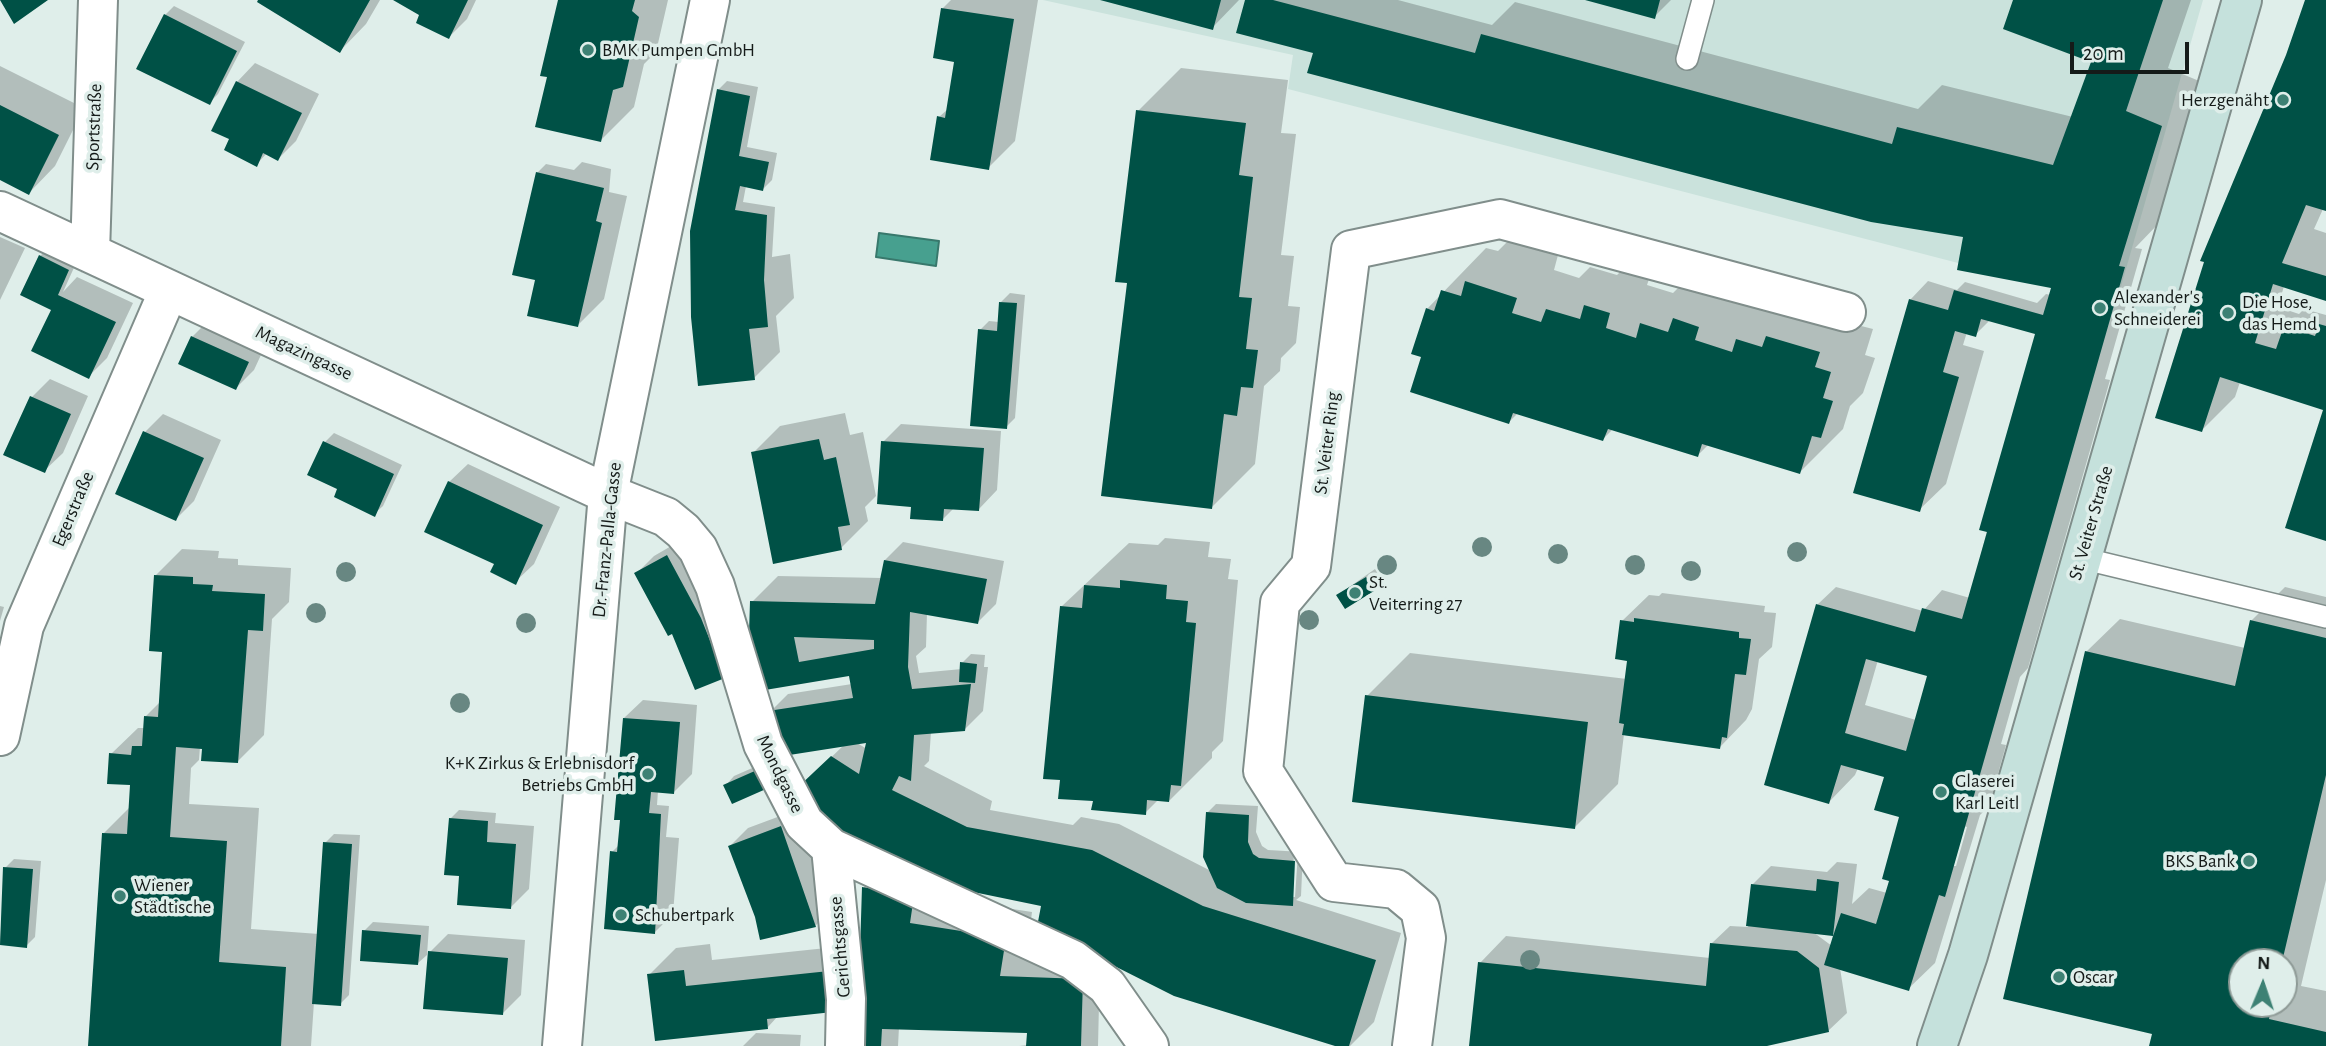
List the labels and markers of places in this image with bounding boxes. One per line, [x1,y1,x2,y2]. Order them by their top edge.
place label: BMK Pumpen GmbH [602,39,755,61]
marker: BMK Pumpen GmbH [580,42,596,58]
place label: Herzgenäht [2181,89,2269,111]
marker: Herzgenäht [2275,92,2291,108]
place label: Alexander's Schneiderei [2114,286,2201,330]
place label: Die Hose, das Hemd [2242,291,2317,335]
marker: Alexander's Schneiderei [2092,300,2108,316]
marker: Die Hose, das Hemd [2220,305,2236,321]
place label: St. Veiterring 27 [1369,571,1462,615]
marker: St. Veiterring 27 [1347,585,1363,601]
place label: K+K Zirkus & Erlebnisdorf Betriebs GmbH [445,752,634,796]
marker: K+K Zirkus & Erlebnisdorf Betriebs GmbH [640,766,656,782]
place label: Glaserei Karl Leitl [1955,770,2020,814]
marker: Glaserei Karl Leitl [1933,784,1949,800]
place label: BKS Bank [2165,850,2235,872]
marker: BKS Bank [2241,853,2257,869]
place label: Wiener Städtische [134,874,211,918]
marker: Wiener Städtische [112,888,128,904]
place label: Schubertpark [635,904,734,926]
marker: Schubertpark [613,907,629,923]
place label: Oscar [2073,966,2114,988]
marker: Oscar [2051,969,2067,985]

